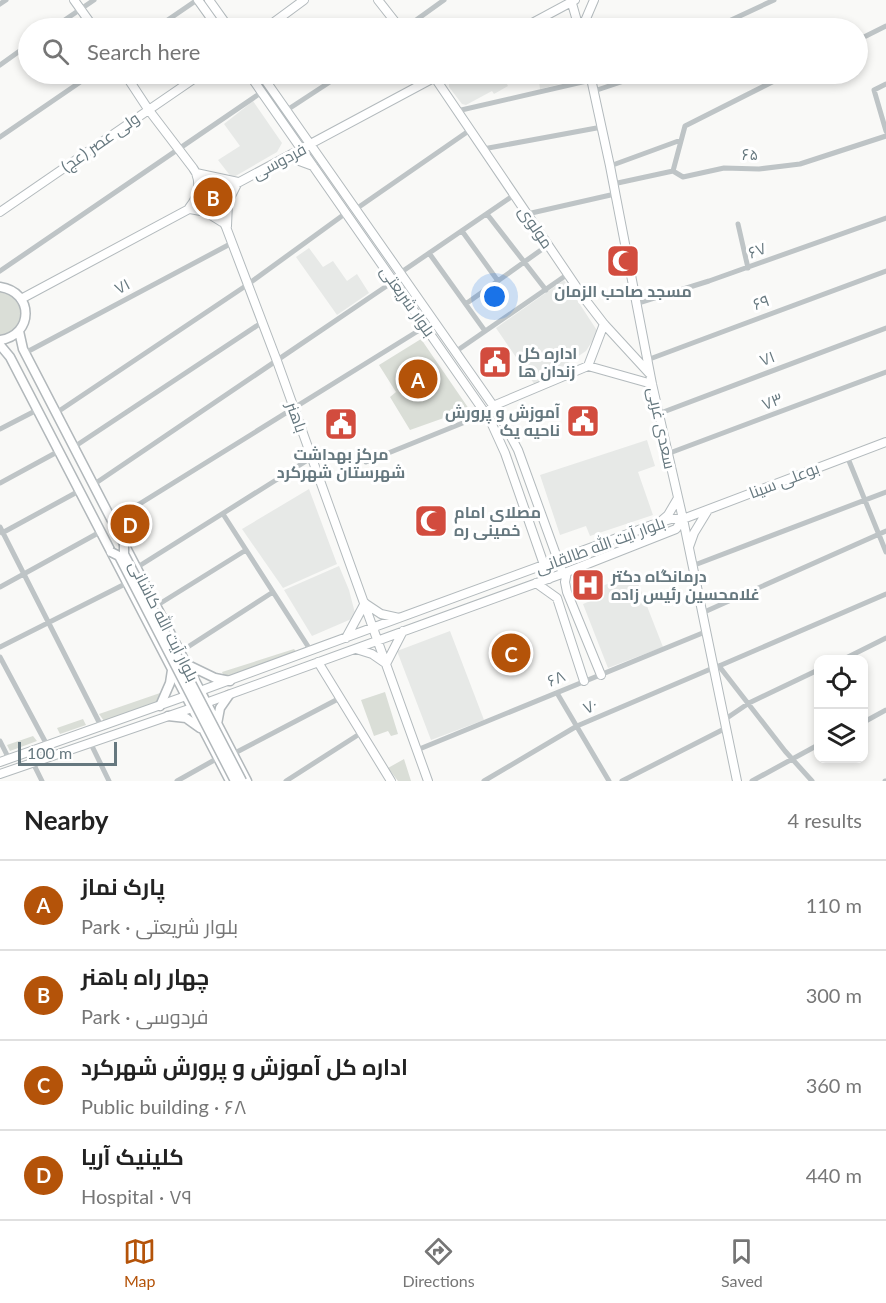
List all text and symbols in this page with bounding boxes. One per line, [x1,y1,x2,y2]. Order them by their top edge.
search box [18,18,868,84]
icon: search [39,35,72,68]
text: Search here [87,38,200,65]
street label: ولی عصر (عج) [57,108,144,178]
street label: فردوسی [249,138,310,184]
street label: ۶۵ [742,144,758,163]
pin: B [194,174,232,220]
street label: مولوی [514,202,558,253]
street label: ۶۷ [745,238,768,261]
mosque icon: مسجد صاحب الزمان [605,243,641,279]
street label: بلوار شریعتی [375,262,440,341]
street label: ۷۱ [111,274,133,297]
place label: مسجد صاحب الزمان [554,281,692,301]
your location [480,282,509,311]
street label: ۶۹ [750,290,772,313]
place label: اداره کل زندان ها [518,343,577,381]
public building icon: اداره کل زندان ها [477,344,513,380]
street label: ۷۱ [756,346,777,369]
pin: A [398,356,438,401]
street label: سعدی غربی [643,385,680,471]
street label: ۷۳ [759,388,785,413]
street label: باهنر [282,398,312,435]
place label: آموزش و پرورش ناحیه یک [445,402,560,439]
public building icon: آموزش و پرورش ناحیه یک [565,403,601,439]
public building icon: مرکز بهداشت شهرستان شهرکرد [323,406,359,442]
place label: مرکز بهداشت شهرستان شهرکرد [277,444,405,482]
street label: بوعلی سینا [746,457,822,503]
pin: D [110,502,150,546]
place label: مصلای امام خمینی ره [454,502,541,540]
mosque icon: مصلای امام خمینی ره [413,503,449,539]
street label: بلوار آیت الله طالقانی [532,512,668,579]
street label: بلوار آیت الله کاشانی [124,557,203,685]
place label: درمانگاه دکتر غلامحسین رئیس زاده [610,566,760,604]
hospital icon: درمانگاه دکتر غلامحسین رئیس زاده [570,567,606,603]
pin: C [492,630,530,676]
map controls [814,655,868,763]
button: locate [814,655,868,709]
street label: ۶۸ [544,665,568,690]
street label: ۷۰ [580,694,600,717]
button: layers [814,709,868,763]
scale bar [18,739,117,766]
text: 100 m [27,743,72,762]
text: Nearby [24,804,109,836]
text: 4 results [787,808,862,832]
text: پارک نماز [81,873,165,900]
text: A [37,893,50,917]
text: 110 m [806,893,862,917]
text: Park · بلوار شریعتی [81,914,238,938]
text: چهار راه باهنر [81,963,209,990]
text: B [37,983,50,1007]
text: 300 m [806,983,862,1007]
text: Park · فردوسی [81,1004,208,1028]
text: اداره کل آموزش و پرورش شهرکرد [81,1053,408,1080]
text: C [37,1073,50,1097]
text: 360 m [806,1073,862,1097]
text: Public building · ۶۸ [81,1094,246,1118]
text: کلینیک آریا [81,1143,184,1170]
text: D [36,1163,51,1187]
text: 440 m [806,1163,862,1187]
text: Hospital · ۷۹ [81,1184,192,1208]
tab: Map [123,1235,156,1290]
tab: Directions [402,1235,475,1290]
tab: Saved [721,1235,763,1290]

